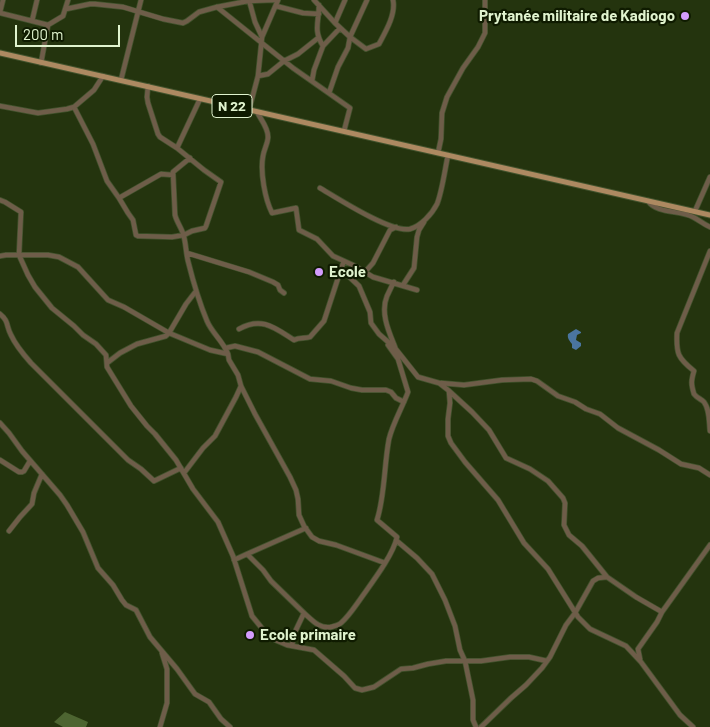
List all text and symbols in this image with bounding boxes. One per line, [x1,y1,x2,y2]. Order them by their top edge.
place label: Prytanée militaire de Kadiogo [479,7,675,25]
marker: Prytanée militaire de Kadiogo [679,10,691,22]
scale bar [18,15,122,47]
text: 200 m [23,25,63,43]
road number: N 22 [212,94,252,118]
place label: Ecole [329,263,366,281]
marker: Ecole [313,266,325,278]
place label: Ecole primaire [260,626,356,644]
marker: Ecole primaire [244,629,256,641]

